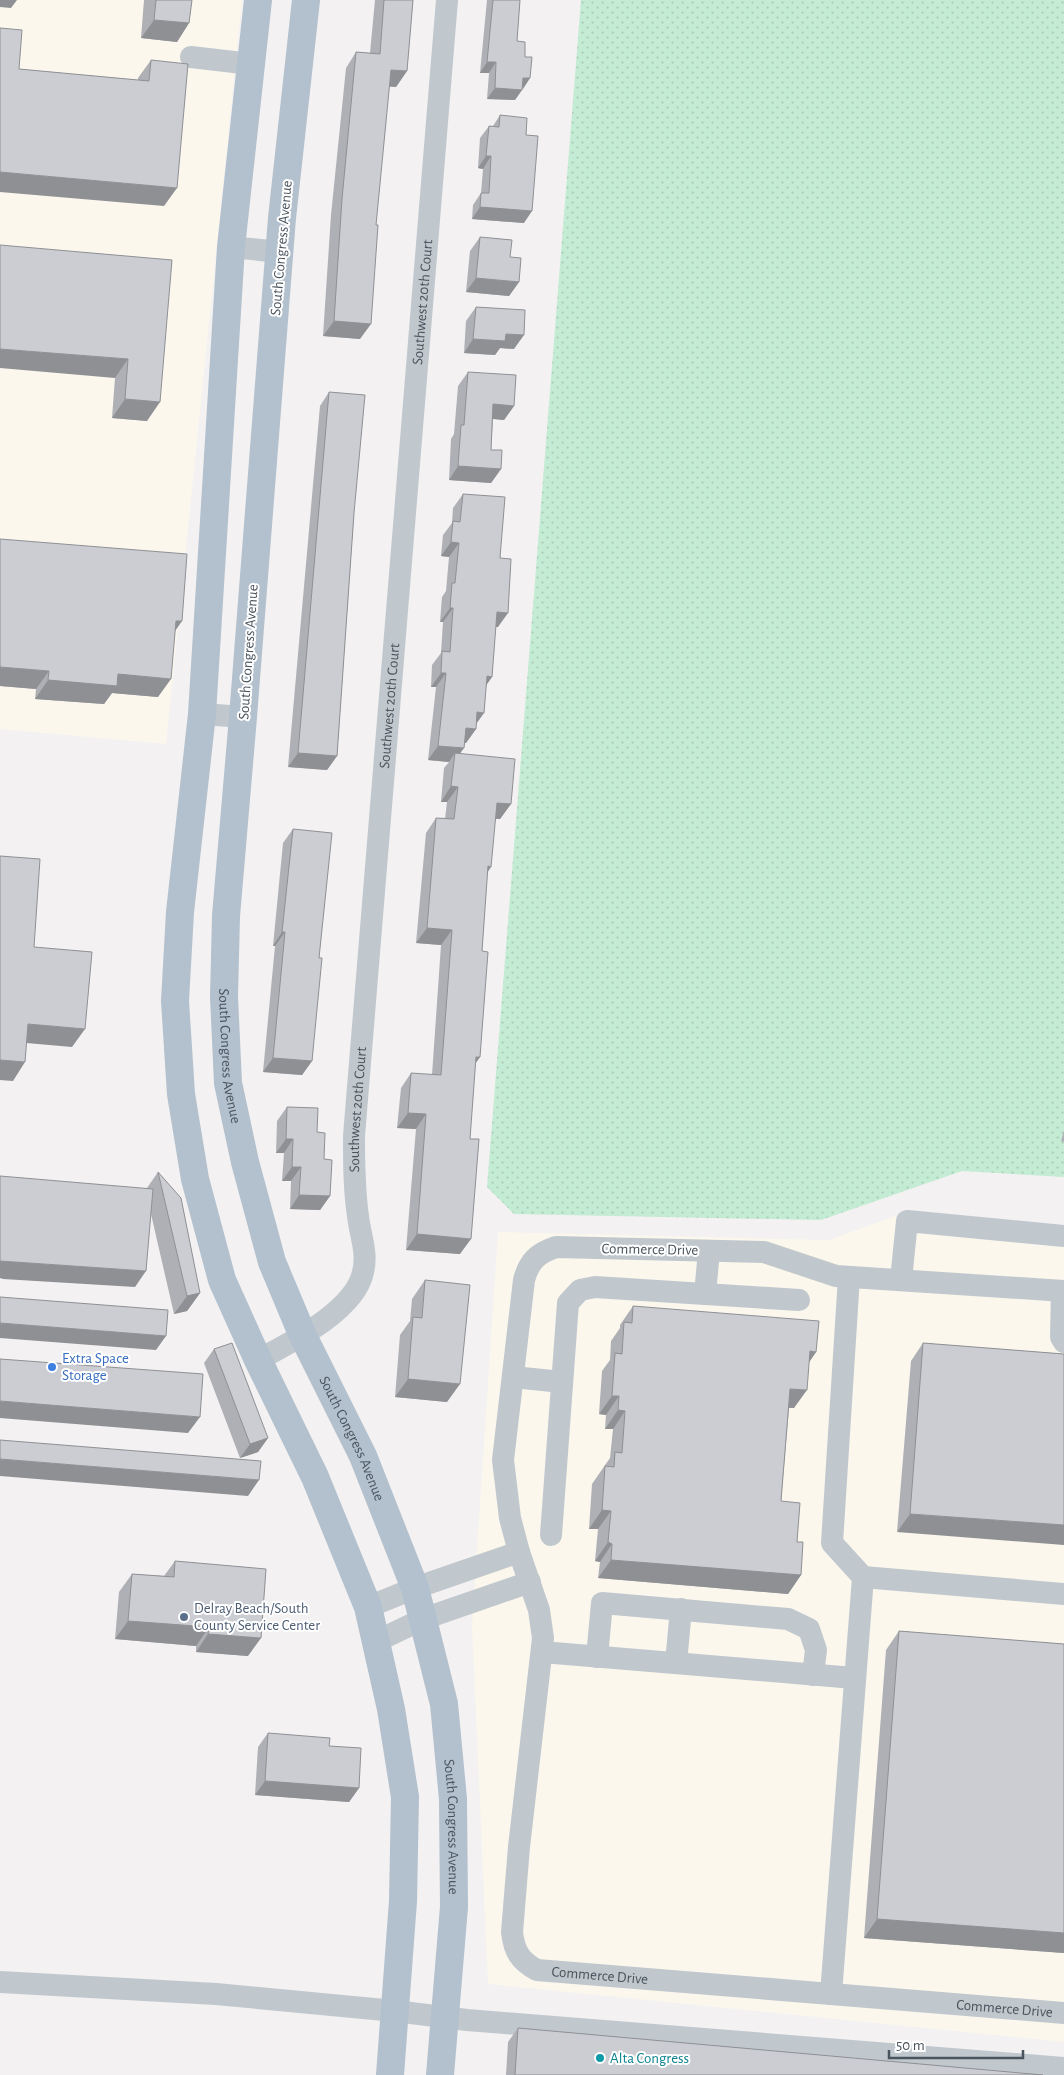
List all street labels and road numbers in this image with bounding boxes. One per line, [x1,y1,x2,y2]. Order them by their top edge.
street label: South Congress Avenue [268,180,295,316]
street label: Southwest 20th Court [410,239,435,366]
street label: South Congress Avenue [236,584,261,720]
street label: Southwest 20th Court [377,642,402,769]
street label: South Congress Avenue [216,988,244,1125]
street label: Southwest 20th Court [347,1046,369,1173]
street label: Commerce Drive [602,1241,699,1258]
street label: South Congress Avenue [316,1374,387,1503]
street label: South Congress Avenue [441,1758,461,1895]
street label: Commerce Drive [551,1964,649,1987]
street label: Commerce Drive [956,1997,1053,2020]

